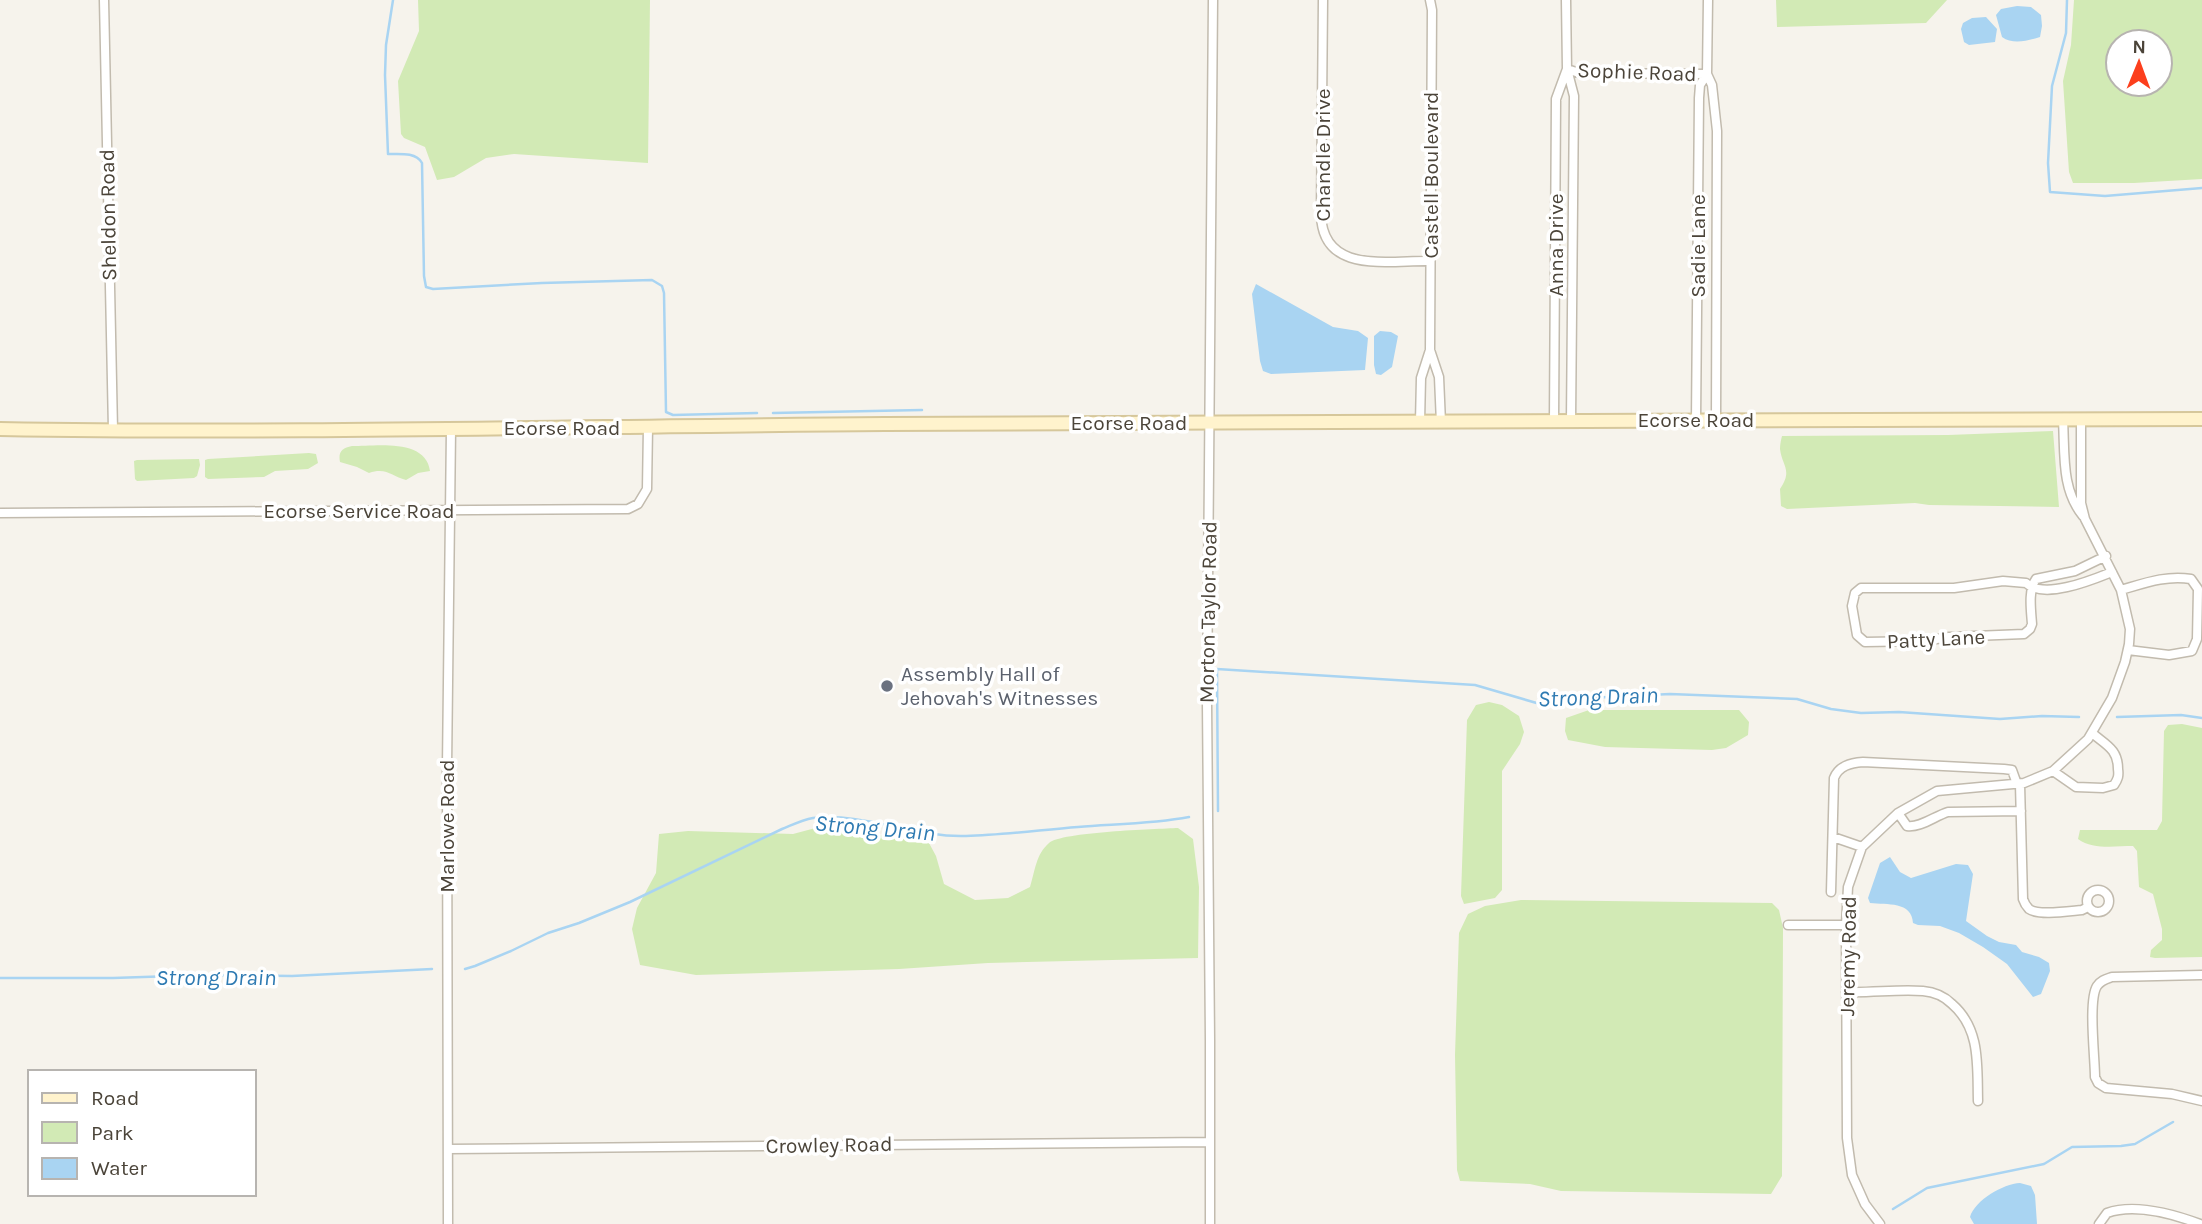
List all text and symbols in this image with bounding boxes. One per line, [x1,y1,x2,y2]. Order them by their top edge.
north arrow [2104,28,2174,98]
text: N [2132,36,2146,58]
street label: Sophie Road [1577,58,1697,86]
street label: Chandle Drive [1311,89,1335,221]
street label: Castell Boulevard [1419,92,1443,258]
street label: Sheldon Road [95,149,121,281]
street label: Anna Drive [1544,193,1568,297]
street label: Sadie Lane [1686,194,1710,298]
street label: Ecorse Road [1638,408,1754,432]
street label: Ecorse Road [1071,411,1187,435]
street label: Ecorse Road [504,416,620,440]
street label: Ecorse Service Road [263,499,455,523]
street label: Morton Taylor Road [1194,521,1222,703]
street label: Patty Lane [1886,624,1986,654]
place label: Assembly Hall of Jehovah's Witnesses [901,662,1098,710]
marker: Assembly Hall of Jehovah's Witnesses [879,678,895,694]
water label: Strong Drain [1537,681,1659,713]
street label: Marlowe Road [435,759,459,893]
water label: Strong Drain [814,809,936,847]
street label: Jeremy Road [1835,896,1861,1016]
water label: Strong Drain [156,964,276,991]
legend [28,1070,256,1196]
text: Road [91,1086,139,1110]
text: Park [91,1121,134,1145]
street label: Crowley Road [765,1132,893,1158]
text: Water [91,1156,147,1180]

